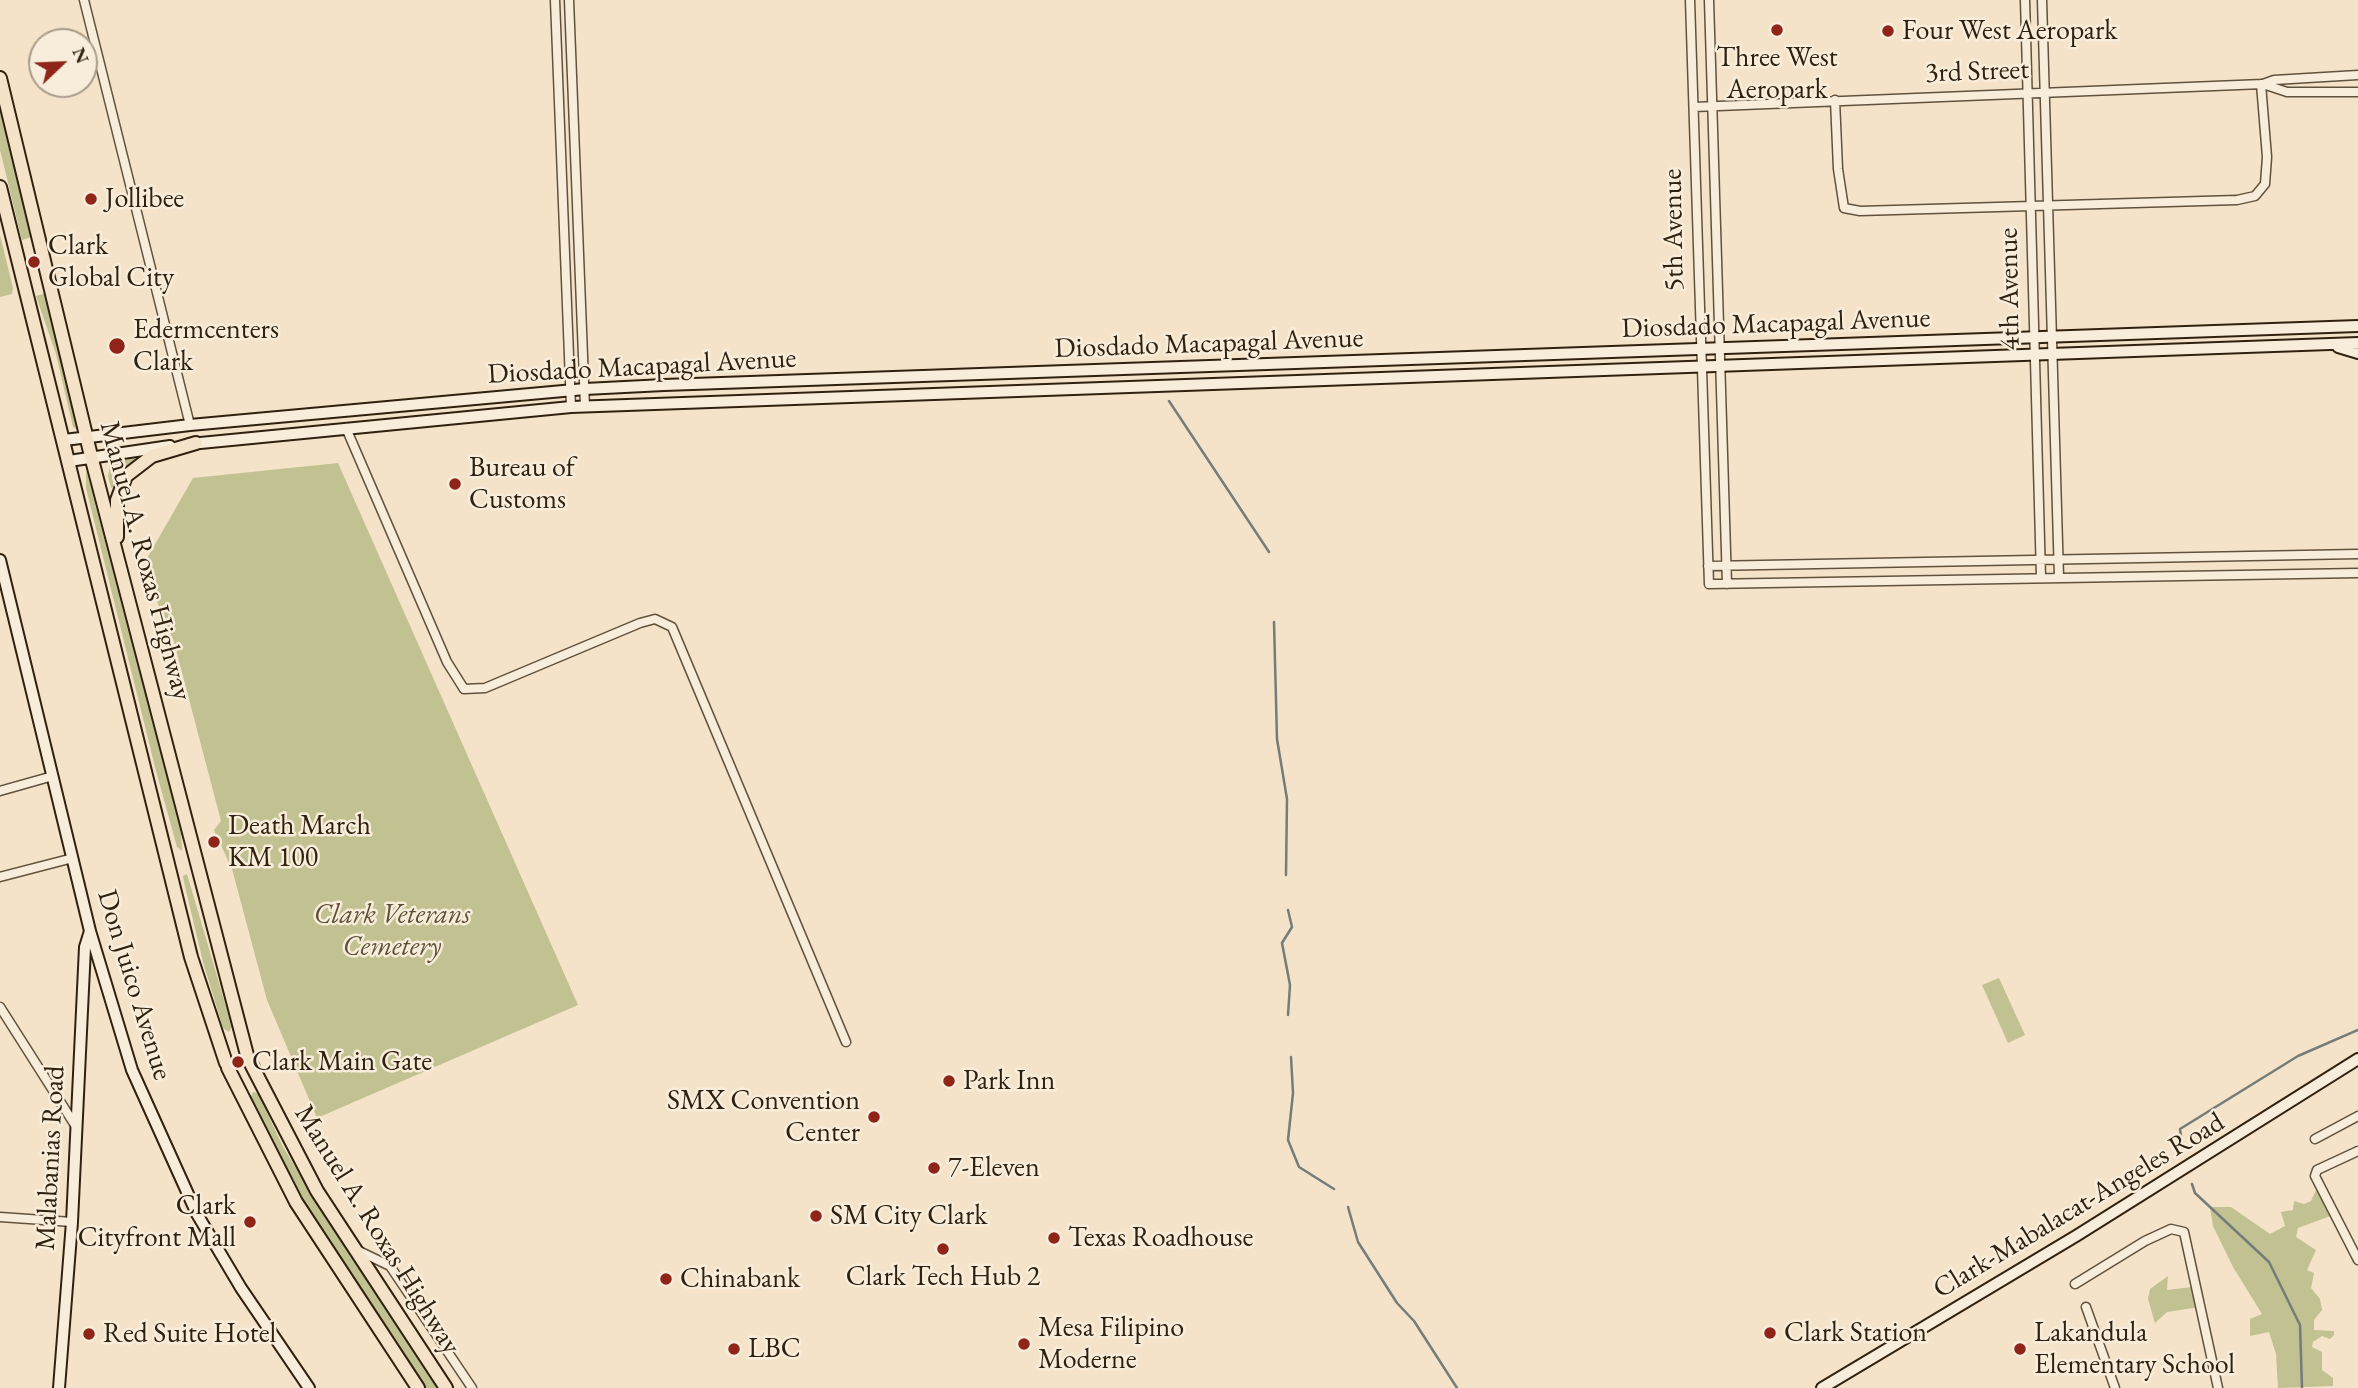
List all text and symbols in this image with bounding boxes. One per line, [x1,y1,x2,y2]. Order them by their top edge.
place label: Four West Aeropark [1902,14,2117,48]
marker: Three West Aeropark [1769,22,1785,38]
marker: Four West Aeropark [1880,23,1896,39]
north arrow [28,28,98,98]
place label: Three West Aeropark [1716,41,1838,107]
text: N [66,43,95,67]
street label: 3rd Street [1924,53,2030,91]
street label: 5th Avenue [1656,168,1692,292]
place label: Jollibee [105,182,184,216]
marker: Jollibee [83,191,99,207]
street label: 4th Avenue [1992,227,2028,351]
place label: Clark Global City [48,229,174,295]
marker: Clark Global City [26,254,42,270]
street label: Diosdado Macapagal Avenue [1621,302,1931,346]
place label: Edermcenters Clark [133,313,279,379]
street label: Diosdado Macapagal Avenue [1054,322,1364,366]
marker: Edermcenters Clark [107,336,127,356]
street label: Diosdado Macapagal Avenue [487,342,797,392]
street label: Manuel A. Roxas Highway [92,418,198,704]
place label: Bureau of Customs [469,451,575,517]
marker: Bureau of Customs [447,476,463,492]
place label: Death March KM 100 [228,809,371,875]
marker: Death March KM 100 [206,834,222,850]
street label: Don Juico Avenue [89,886,179,1084]
park label: Clark Veterans Cemetery [314,898,470,964]
place label: Clark Main Gate [252,1045,432,1079]
marker: Clark Main Gate [230,1054,246,1070]
place label: Park Inn [963,1064,1055,1098]
street label: Malabanias Road [29,1065,73,1251]
marker: Park Inn [941,1073,957,1089]
place label: SMX Convention Center [667,1084,860,1150]
street label: Manuel A. Roxas Highway [287,1099,467,1361]
street label: Clark-Mabalacat-Angeles Road [1927,1106,2231,1306]
marker: SMX Convention Center [866,1109,882,1125]
place label: 7-Eleven [948,1151,1040,1185]
marker: 7-Eleven [926,1160,942,1176]
place label: Clark Cityfront Mall [78,1189,236,1255]
place label: SM City Clark [830,1199,987,1233]
marker: SM City Clark [808,1208,824,1224]
marker: Clark Cityfront Mall [242,1214,258,1230]
place label: Texas Roadhouse [1068,1221,1253,1255]
marker: Texas Roadhouse [1046,1230,1062,1246]
marker: Clark Tech Hub 2 [935,1241,951,1257]
place label: Clark Tech Hub 2 [846,1260,1040,1294]
place label: Chinabank [680,1262,800,1296]
marker: Chinabank [658,1271,674,1287]
place label: Mesa Filipino Moderne [1038,1311,1184,1377]
place label: Clark Station [1784,1316,1927,1350]
place label: Lakandula Elementary School [2034,1316,2235,1382]
place label: Red Suite Hotel [103,1317,276,1351]
marker: Clark Station [1762,1325,1778,1341]
marker: Red Suite Hotel [81,1326,97,1342]
place label: LBC [748,1332,801,1366]
marker: Mesa Filipino Moderne [1016,1336,1032,1352]
marker: LBC [726,1341,742,1357]
marker: Lakandula Elementary School [2012,1341,2028,1357]

